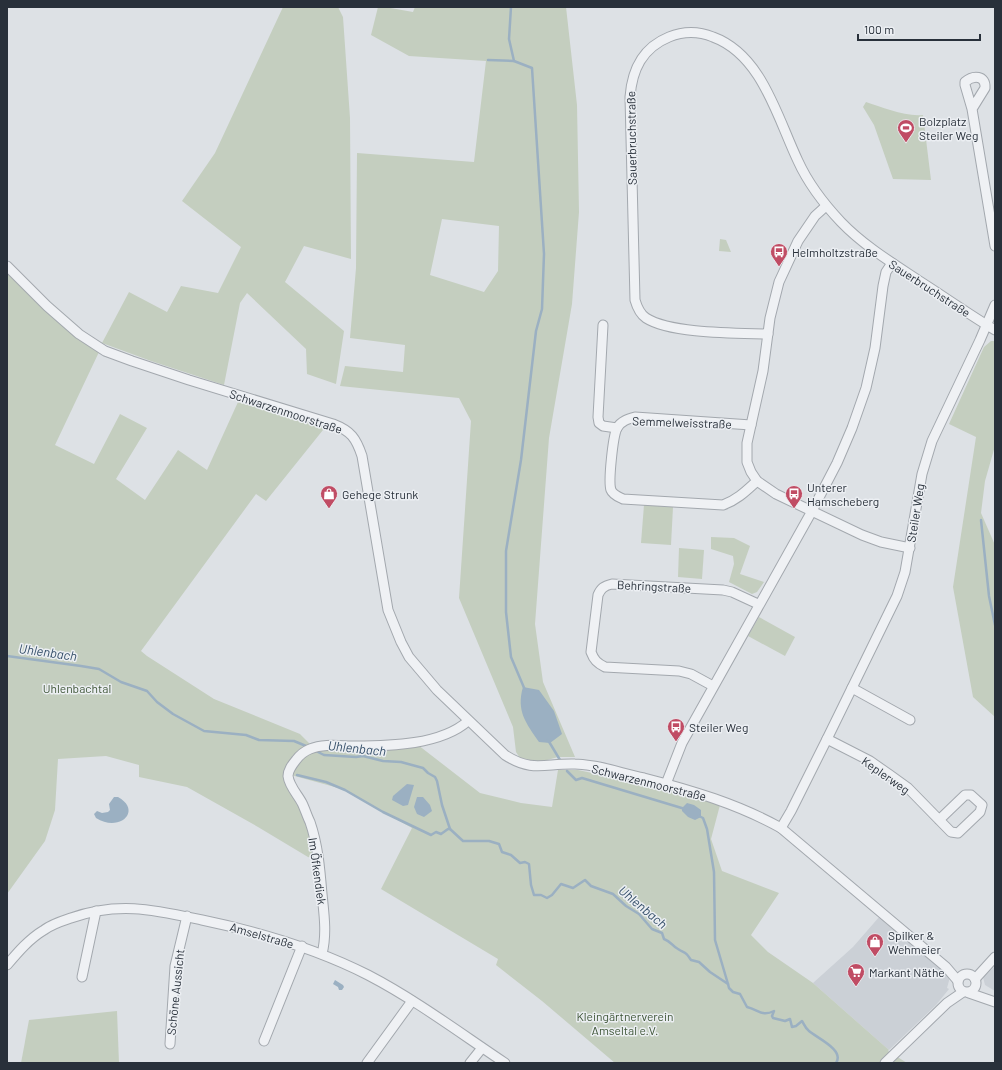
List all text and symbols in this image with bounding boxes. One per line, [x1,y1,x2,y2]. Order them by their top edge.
scale bar [858,16,980,42]
text: 100 m [864,22,894,36]
street label: Sauerbruchstraße [623,91,639,185]
place label: Bolzplatz Steiler Weg [919,114,978,142]
sports icon: Bolzplatz Steiler Weg [896,118,916,143]
bus stop icon: Helmholtzstraße [769,242,789,267]
place label: Helmholtzstraße [792,245,878,259]
street label: Sauerbruchstraße [887,257,973,319]
street label: Schwarzenmoorstraße [228,386,344,436]
street label: Semmelweisstraße [632,413,732,431]
place label: Unterer Hamscheberg [807,480,879,508]
street label: Steiler Weg [903,483,927,543]
shop icon: Gehege Strunk [319,484,339,509]
bus stop icon: Unterer Hamscheberg [784,484,804,509]
place label: Gehege Strunk [342,487,418,501]
street label: Behringstraße [617,577,691,595]
water label: Uhlenbach [18,640,78,664]
park label: Uhlenbachtal [43,681,111,695]
bus stop icon: Steiler Weg [666,717,686,742]
place label: Steiler Weg [689,720,748,734]
water label: Uhlenbach [327,737,387,759]
street label: Keplerweg [859,753,913,797]
street label: Schwarzenmoorstraße [590,761,708,803]
street label: Im Öfkendiek [306,836,330,906]
water label: Uhlenbach [615,882,671,932]
street label: Amselstraße [228,919,296,951]
place label: Spilker & Wehmeier [888,928,942,956]
shop icon: Spilker & Wehmeier [865,932,885,957]
street label: Schöne Aussicht [164,948,186,1036]
supermarket icon: Markant Näthe [846,962,866,987]
place label: Markant Näthe [869,965,945,979]
park label: Kleingärtnerverein Amseltal e.V. [576,1009,674,1037]

